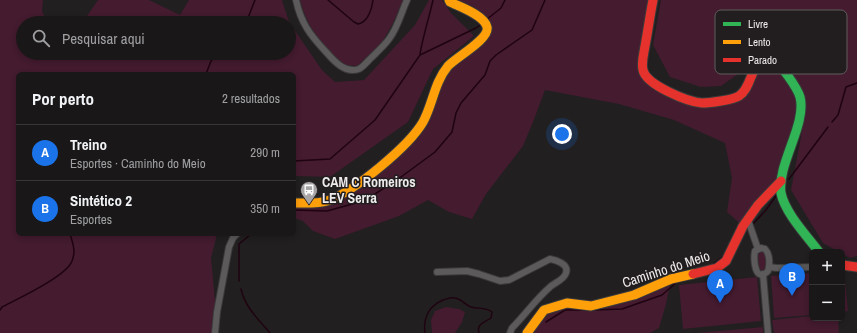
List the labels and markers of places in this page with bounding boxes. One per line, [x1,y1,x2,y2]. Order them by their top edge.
place label: CAM C Romeiros LEV Serra [322,173,416,207]
bus stop icon: CAM C Romeiros LEV Serra [299,180,319,205]
pin: B [779,263,805,296]
pin: A [707,270,733,303]

